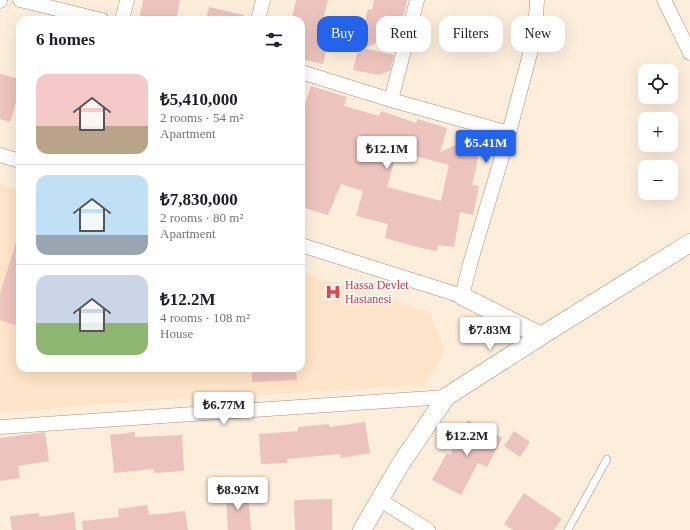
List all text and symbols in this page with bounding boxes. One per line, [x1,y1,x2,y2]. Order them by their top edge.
chip: Buy [317,16,368,52]
chip: Rent [376,16,431,52]
chip: Filters [439,16,503,52]
chip: New [511,16,565,52]
icon: filters [263,29,285,51]
text: 6 homes [36,30,95,49]
map controls [638,64,678,200]
button: locate [638,64,678,104]
icon: home [68,90,116,138]
text: ₺5,410,000 [160,90,238,109]
text: 2 rooms · 54 m² [160,110,243,125]
button: + [638,112,678,152]
text: Apartment [160,126,216,141]
pin: ₺5.41M [453,130,519,164]
text: ₺5.41M [465,135,507,150]
pin: ₺12.1M [354,136,420,170]
text: ₺12.1M [366,141,408,156]
button: − [638,160,678,200]
text: ₺7,830,000 [160,190,238,209]
icon: home [68,191,116,239]
text: 2 rooms · 80 m² [160,210,243,225]
text: Apartment [160,226,216,241]
place label: Hassa Devlet Hastanesi [345,278,409,306]
hospital icon: Hassa Devlet Hastanesi [324,283,342,301]
text: ₺12.2M [160,290,216,309]
icon: home [68,291,116,339]
text: 4 rooms · 108 m² [160,310,250,325]
pin: ₺7.83M [457,317,523,351]
text: ₺7.83M [469,322,511,337]
text: House [160,326,193,341]
pin: ₺6.77M [191,392,257,426]
text: ₺6.77M [203,397,245,412]
pin: ₺12.2M [434,423,500,457]
text: ₺12.2M [446,428,488,443]
pin: ₺8.92M [205,477,271,511]
text: ₺8.92M [217,482,259,497]

